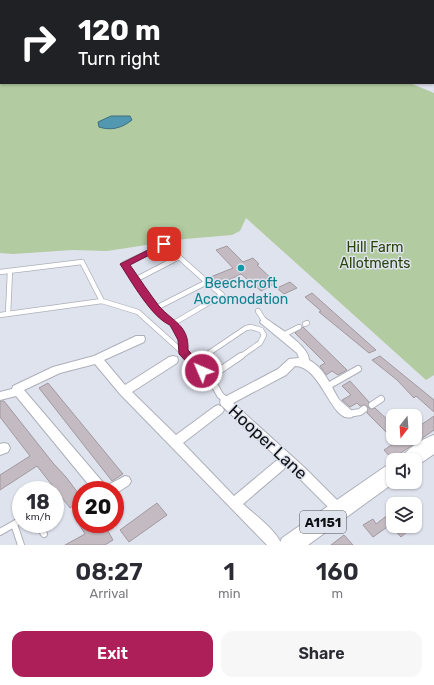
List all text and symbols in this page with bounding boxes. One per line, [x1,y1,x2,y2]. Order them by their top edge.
text: 120 m [78,14,161,47]
icon: right [12,16,64,68]
text: Turn right [78,48,160,70]
pin [147,227,181,261]
icon: arrive [153,233,175,255]
park label: Hill Farm Allotments [340,239,410,272]
marker: Beechcroft Accomodation [236,263,246,273]
place label: Beechcroft Accomodation [194,275,288,308]
position arrow [181,350,223,392]
street label: Hooper Lane [224,400,312,484]
north arrow [386,409,422,445]
map controls [386,409,422,533]
button: sound [386,453,422,489]
speed limit sign: 20 [72,481,124,533]
text: 18 [26,490,50,514]
button: layers [386,497,422,533]
text: km/h [26,511,50,523]
road number: A1151 [300,511,346,533]
text: 08:27 [75,558,143,586]
text: 1 [224,558,235,586]
text: 160 [316,558,359,586]
text: Arrival [89,586,129,601]
text: min [218,586,241,601]
text: m [332,586,343,601]
button: Exit [12,631,213,677]
button: Share [221,631,422,677]

